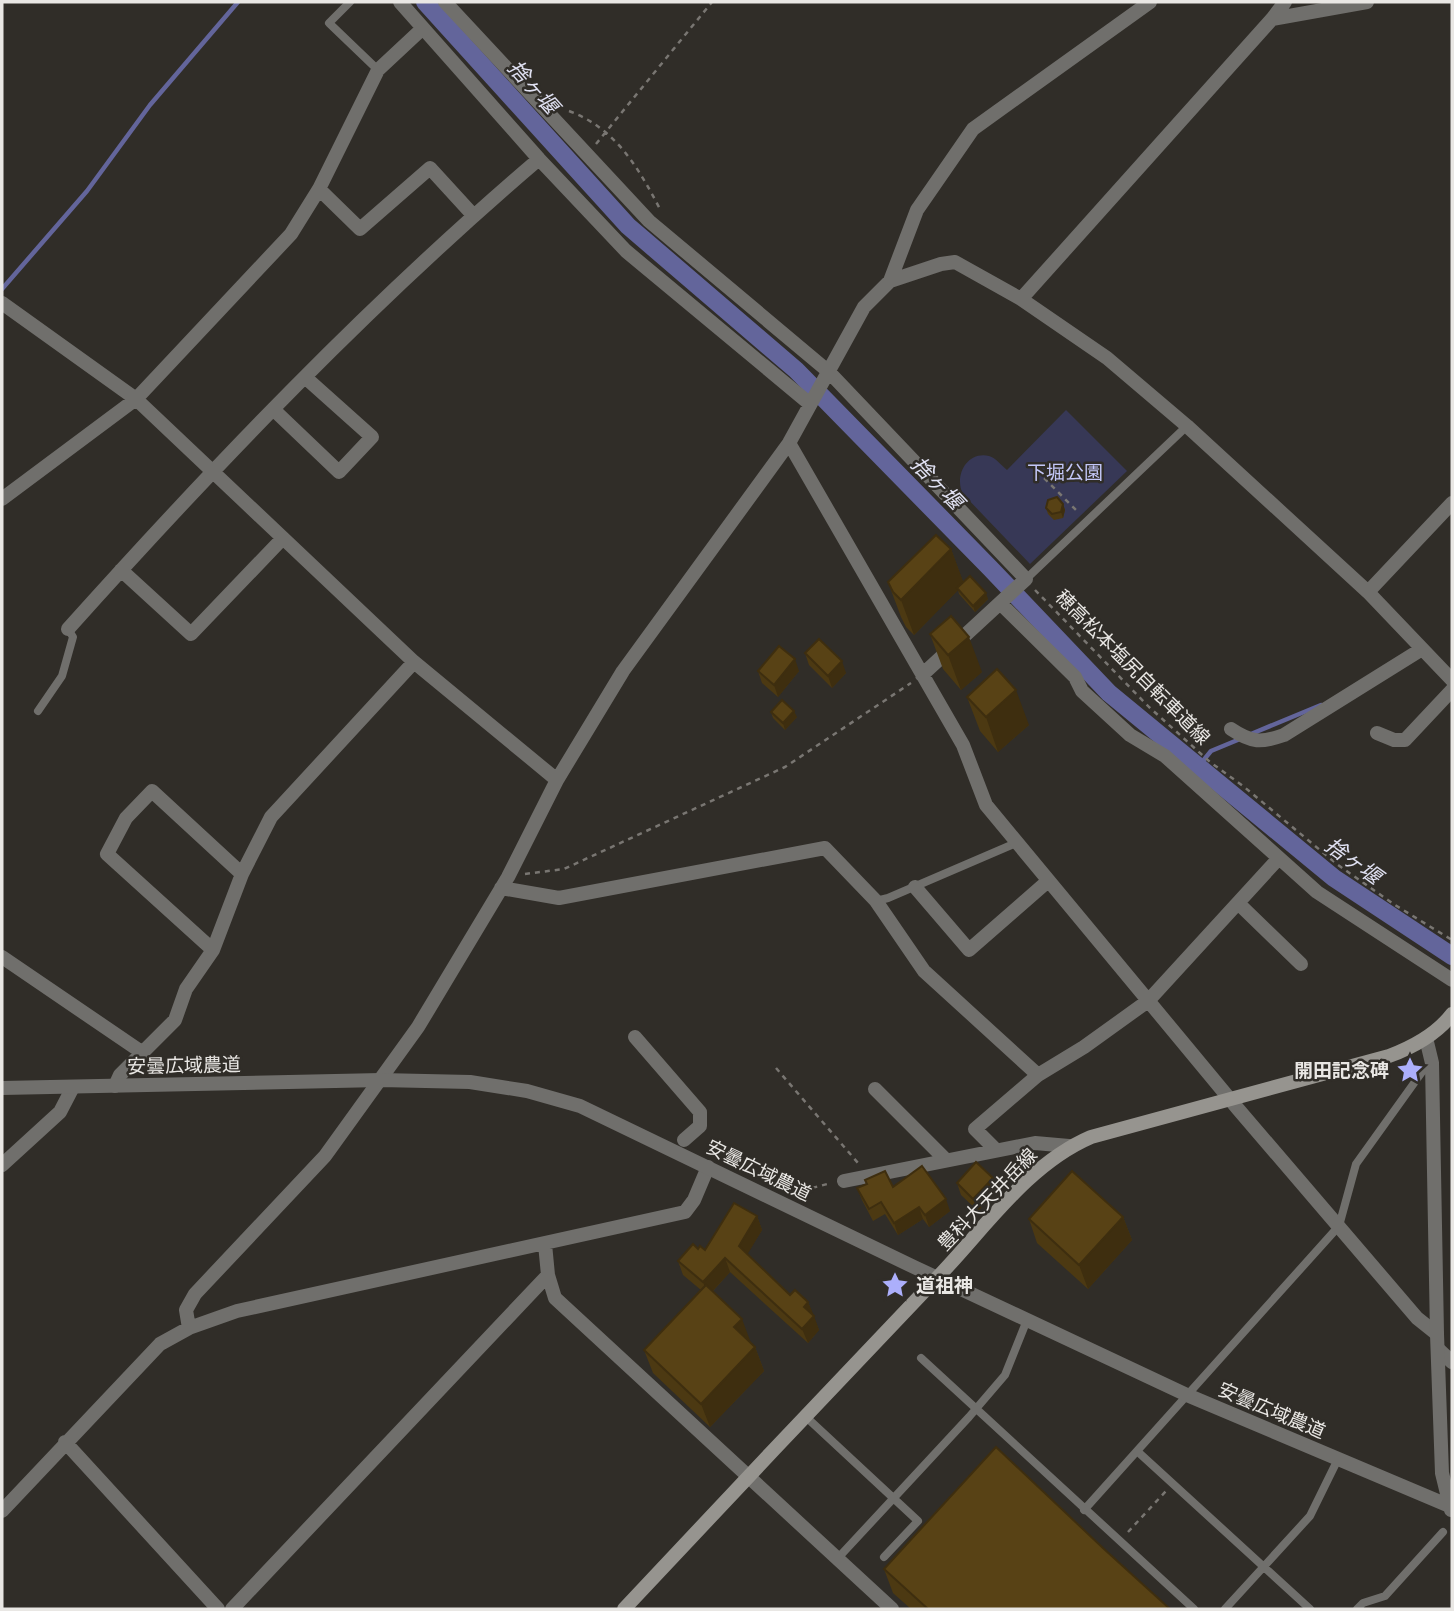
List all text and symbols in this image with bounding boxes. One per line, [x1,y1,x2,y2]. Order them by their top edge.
water label: 捨ヶ堰 [504,56,566,121]
water label: 捨ヶ堰 [907,452,970,516]
park label: 下堀公園 [1027,462,1103,483]
street label: 穂高松本塩尻自転車道線 [1051,586,1214,749]
water label: 捨ヶ堰 [1321,833,1389,891]
street label: 安曇広域農道 [127,1054,241,1077]
place icon: 開田記念碑 [1395,1055,1425,1085]
place label: 開田記念碑 [1294,1060,1389,1081]
street label: 安曇広域農道 [703,1136,815,1205]
street label: 豊科大天井岳線 [934,1144,1041,1254]
place icon: 道祖神 [880,1270,910,1300]
place label: 道祖神 [916,1275,973,1296]
street label: 安曇広域農道 [1215,1379,1328,1442]

